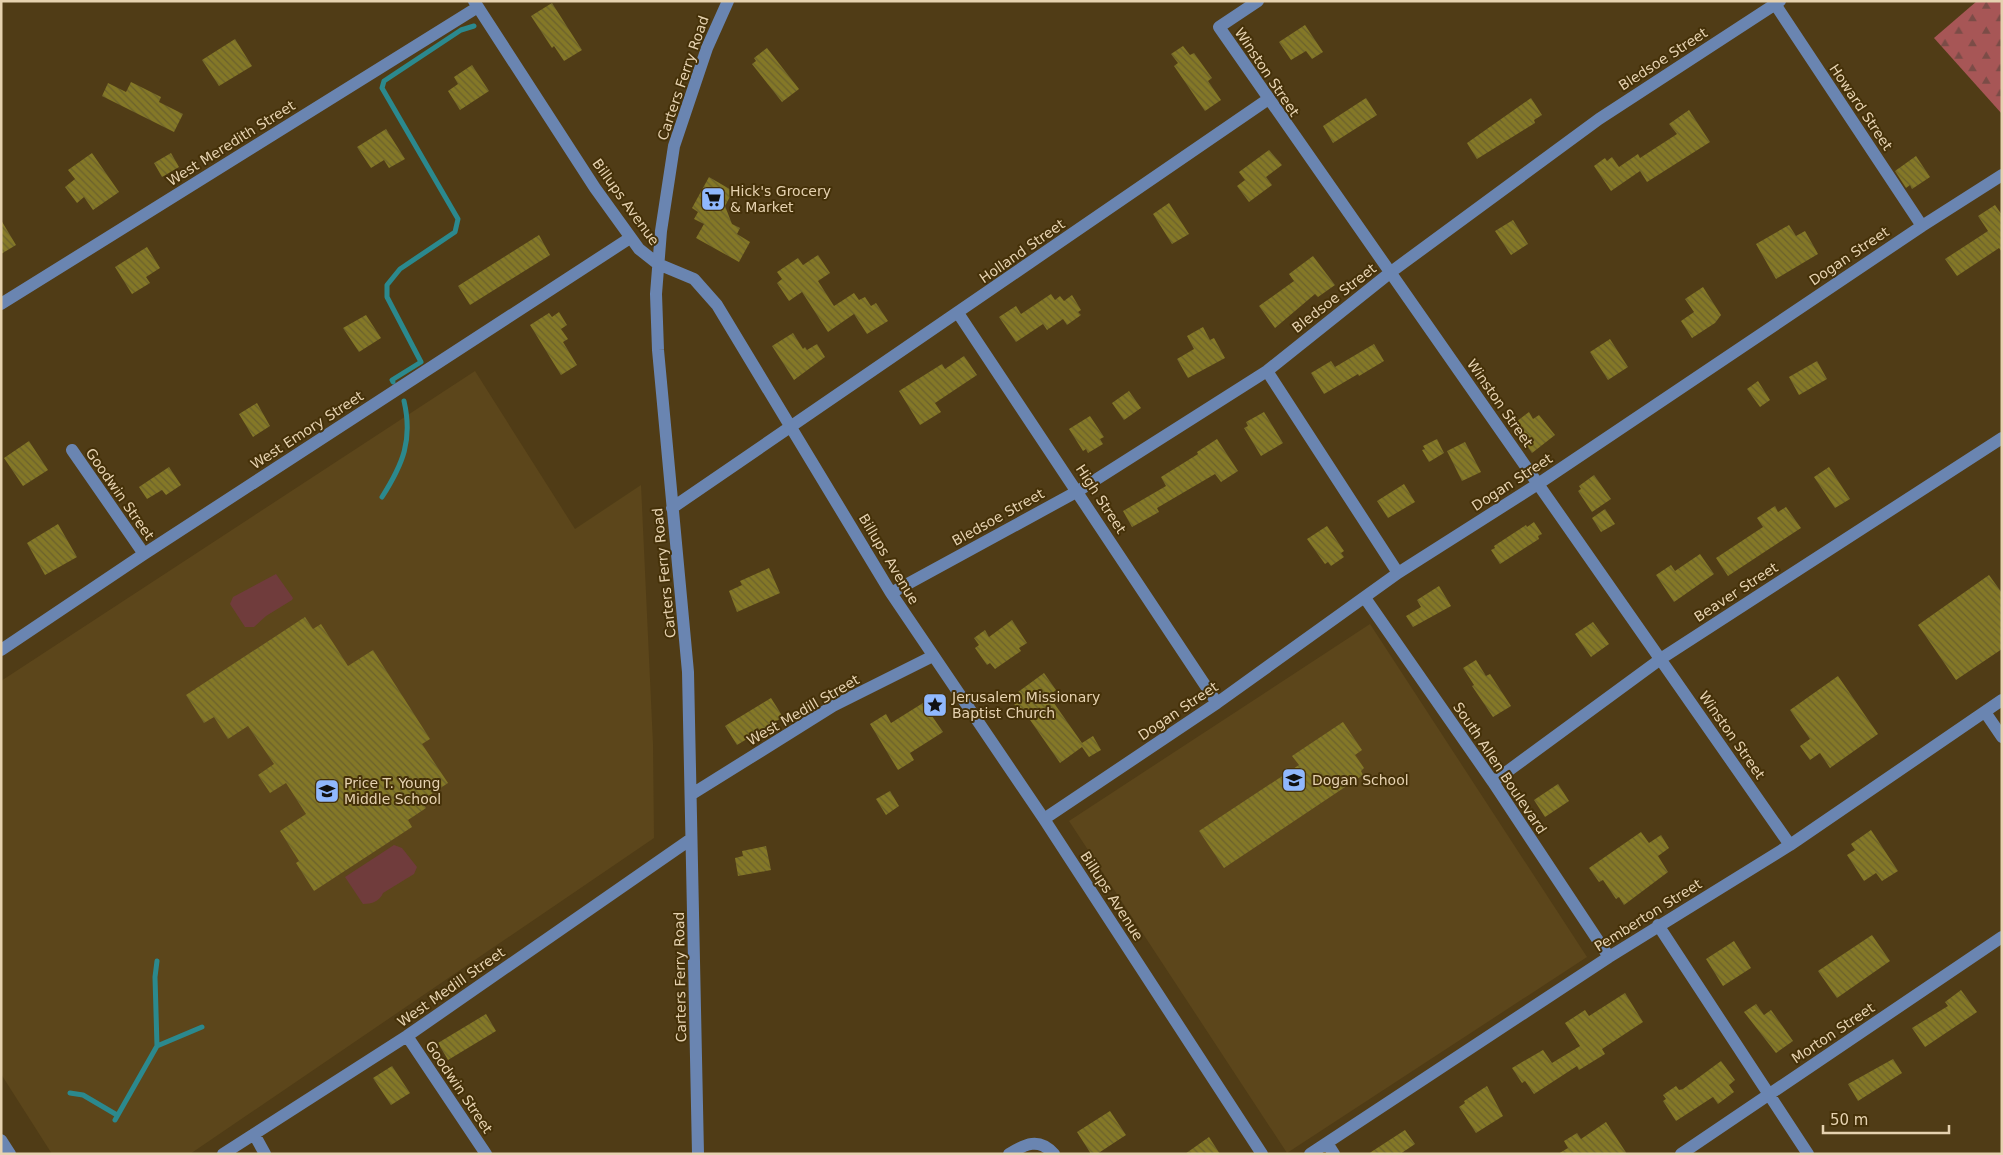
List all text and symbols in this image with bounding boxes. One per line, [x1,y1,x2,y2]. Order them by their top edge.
street label: Carters Ferry Road [654,14,712,142]
street label: Bledsoe Street [1616,24,1711,94]
street label: Winston Street [1231,25,1303,120]
street label: Howard Street [1826,61,1896,154]
street label: West Meredith Street [164,97,298,189]
street label: Billups Avenue [589,156,663,248]
place label: Hick's Grocery & Market [730,183,831,215]
supermarket icon: Hick's Grocery & Market [700,186,726,212]
street label: Holland Street [976,215,1068,286]
street label: Dogan Street [1806,223,1892,289]
street label: Bledsoe Street [1289,260,1380,336]
street label: Winston Street [1464,356,1537,450]
street label: West Emory Street [248,387,367,472]
street label: Goodwin Street [82,445,158,543]
street label: Dogan Street [1469,450,1556,514]
street label: High Street [1073,461,1130,537]
street label: Bledsoe Street [949,485,1047,549]
street label: Carters Ferry Road [649,507,679,639]
street label: Billups Avenue [856,511,922,607]
street label: Beaver Street [1691,559,1781,625]
street label: West Medill Street [744,671,862,749]
street label: Dogan Street [1135,678,1221,744]
street label: Winston Street [1696,688,1769,782]
place label: Jerusalem Missionary Baptist Church [951,689,1100,721]
place icon: Jerusalem Missionary Baptist Church [922,692,948,718]
street label: South Allen Boulevard [1450,699,1550,837]
school or university icon: Dogan School [1281,767,1307,793]
place label: Dogan School [1312,772,1409,788]
place label: Price T. Young Middle School [344,775,441,807]
school or university icon: Price T. Young Middle School [314,778,340,804]
street label: Billups Avenue [1077,849,1147,943]
street label: Pemberton Street [1591,875,1705,954]
street label: Carters Ferry Road [671,911,689,1043]
street label: West Medill Street [394,944,508,1030]
street label: Morton Street [1789,999,1878,1067]
street label: Goodwin Street [422,1038,496,1137]
scale bar [1823,1102,1949,1134]
text: 50 m [1830,1111,1868,1129]

